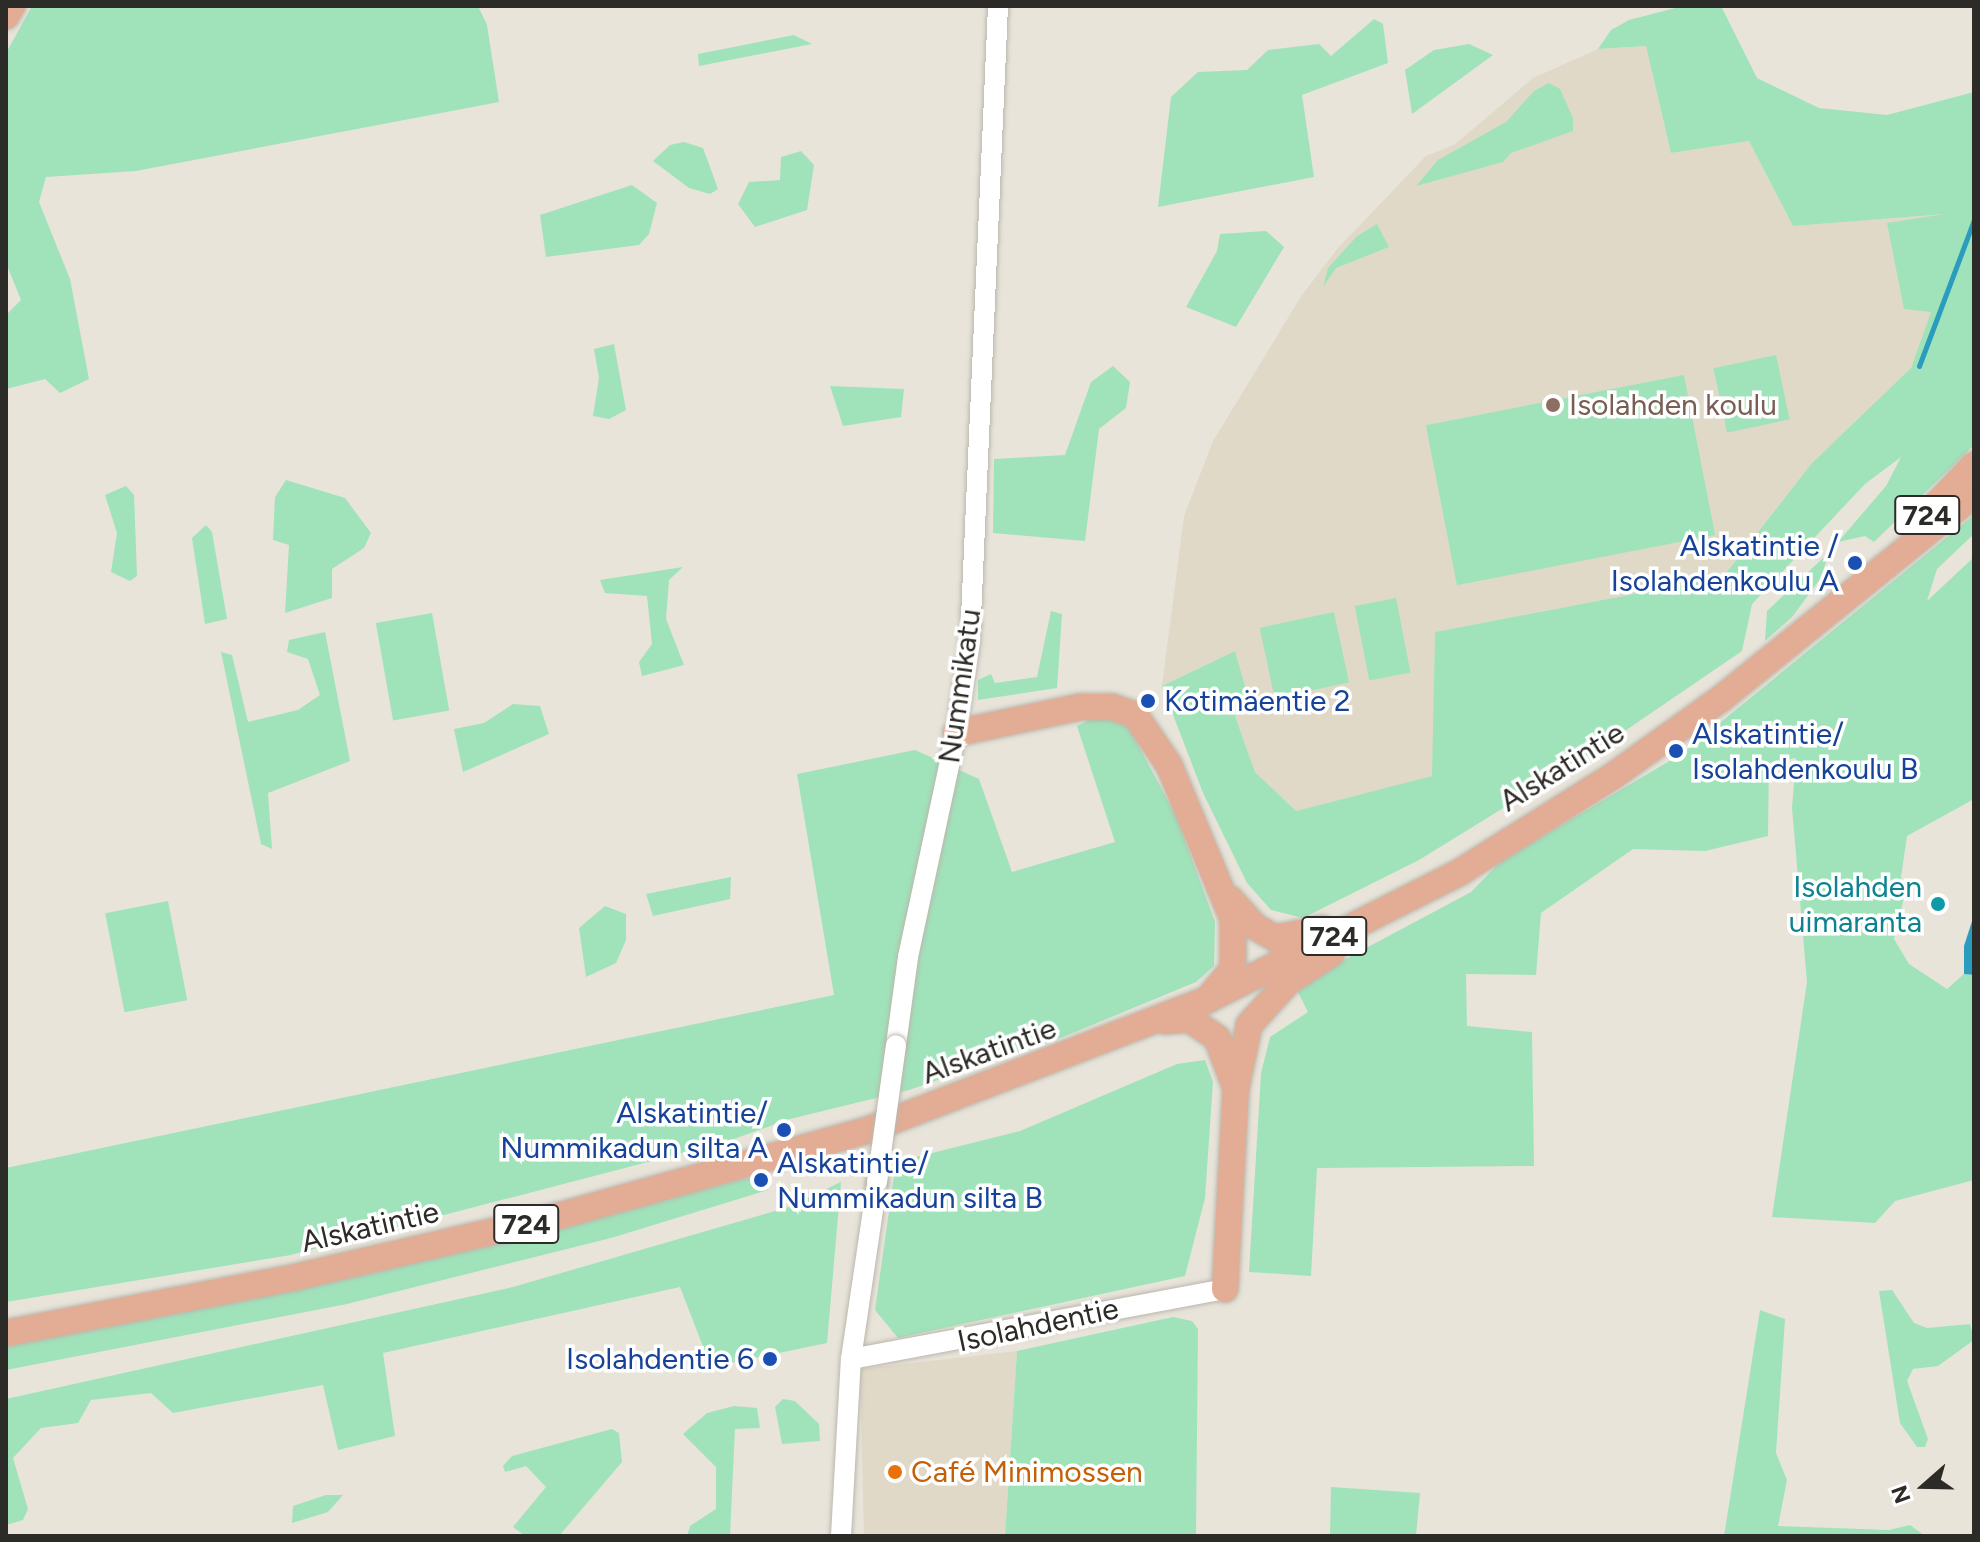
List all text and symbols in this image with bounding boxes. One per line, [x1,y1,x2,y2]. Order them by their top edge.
place label: Isolahden koulu [1569,387,1777,423]
marker: Isolahden koulu [1544,396,1562,414]
road number: 724 [1893,491,1961,539]
place label: Alskatintie / Isolahdenkoulu A [1611,528,1839,598]
marker: Alskatintie / Isolahdenkoulu A [1846,554,1864,572]
street label: Nummikatu [931,606,989,766]
place label: Kotimäentie 2 [1164,683,1351,719]
marker: Kotimäentie 2 [1139,692,1157,710]
street label: Alskatintie [1493,715,1631,819]
place label: Alskatintie/ Isolahdenkoulu B [1692,716,1918,786]
marker: Alskatintie/ Isolahdenkoulu B [1667,742,1685,760]
place label: Isolahden uimaranta [1789,869,1922,940]
marker: Isolahden uimaranta [1929,895,1947,913]
road number: 724 [1300,912,1368,960]
street label: Alskatintie [917,1010,1061,1092]
place label: Alskatintie/ Nummikadun silta A [500,1095,768,1166]
marker: Alskatintie/ Nummikadun silta A [775,1121,793,1139]
place label: Alskatintie/ Nummikadun silta B [777,1145,1043,1216]
marker: Alskatintie/ Nummikadun silta B [752,1171,770,1189]
street label: Alskatintie [298,1194,442,1260]
road number: 724 [492,1200,560,1248]
street label: Isolahdentie [954,1290,1122,1360]
place label: Isolahdentie 6 [566,1341,754,1377]
marker: Isolahdentie 6 [761,1350,779,1368]
north arrow [1884,1446,1964,1526]
place label: Café Minimossen [911,1454,1143,1490]
marker: Café Minimossen [886,1463,904,1481]
text: N [1885,1482,1917,1507]

